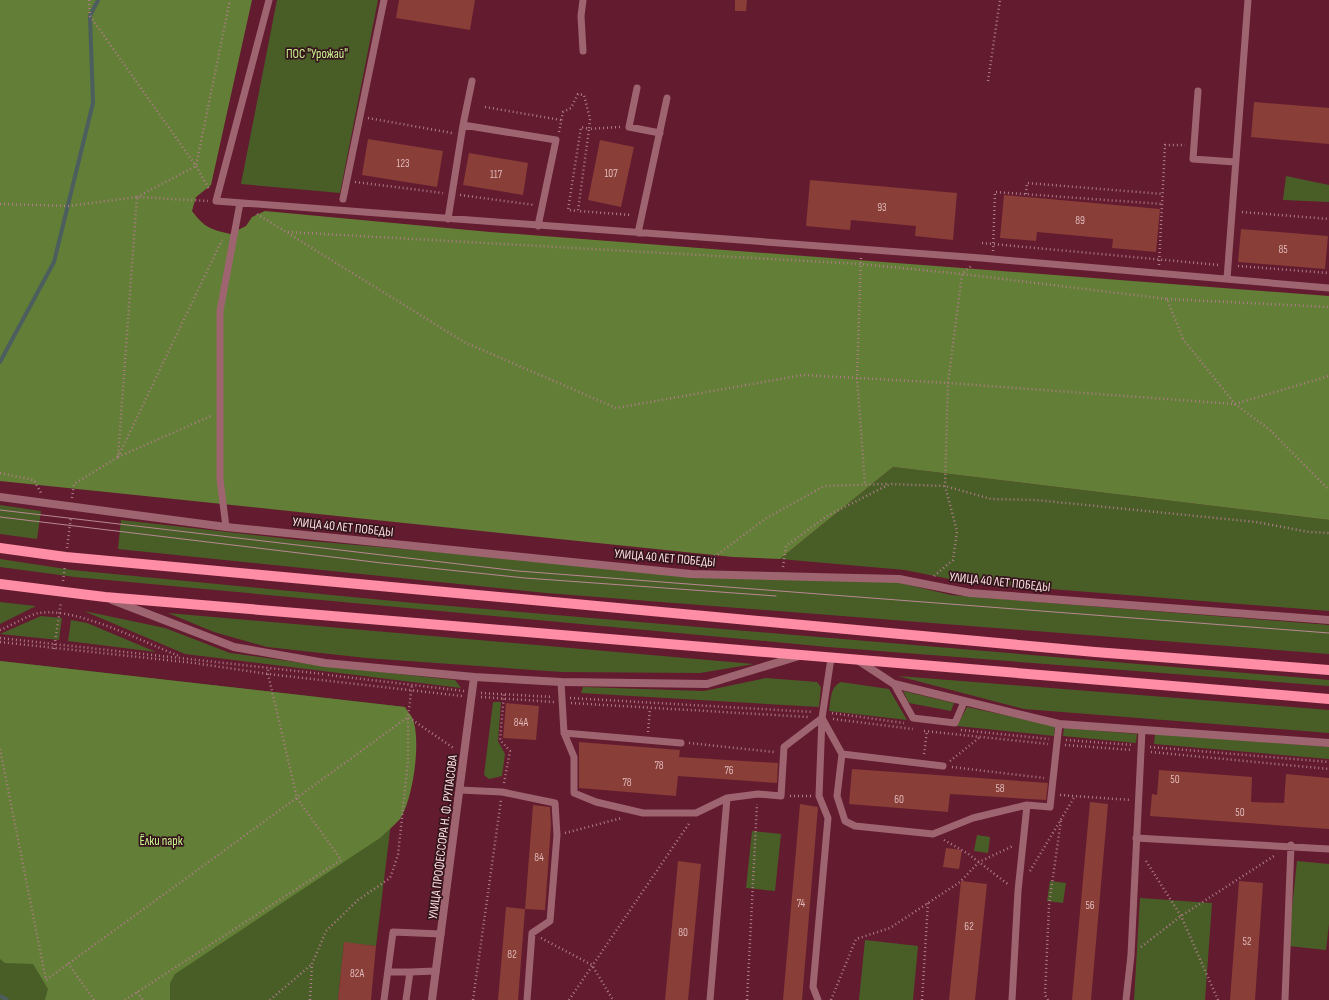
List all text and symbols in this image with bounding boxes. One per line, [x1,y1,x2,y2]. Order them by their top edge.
park label: ПОС "Урожай" [286,46,348,62]
house number: 123 [396,157,410,170]
house number: 107 [604,167,618,180]
house number: 117 [490,168,503,181]
house number: 93 [877,201,887,214]
house number: 89 [1075,214,1085,227]
house number: 85 [1278,243,1288,256]
street label: УЛИЦА 40 ЛЕТ ПОБЕДЫ [292,514,394,540]
street label: УЛИЦА 40 ЛЕТ ПОБЕДЫ [614,546,716,570]
street label: УЛИЦА 40 ЛЕТ ПОБЕДЫ [949,569,1051,595]
house number: 84А [514,716,528,729]
street label: УЛИЦА ПРОФЕССОРА Н. Ф. РУПАСОВА [425,754,461,920]
house number: 78 [654,759,664,772]
house number: 76 [724,764,734,777]
house number: 50 [1170,773,1180,786]
house number: 78 [622,776,632,789]
house number: 58 [995,782,1005,795]
house number: 60 [894,793,904,806]
house number: 50 [1235,806,1245,819]
park label: Ёлки парк [139,833,183,849]
house number: 84 [534,851,544,864]
house number: 74 [797,897,806,910]
house number: 56 [1085,899,1095,912]
house number: 62 [964,920,974,933]
house number: 80 [678,926,688,939]
house number: 52 [1243,935,1252,948]
house number: 82 [507,948,517,961]
house number: 82А [350,967,364,980]

